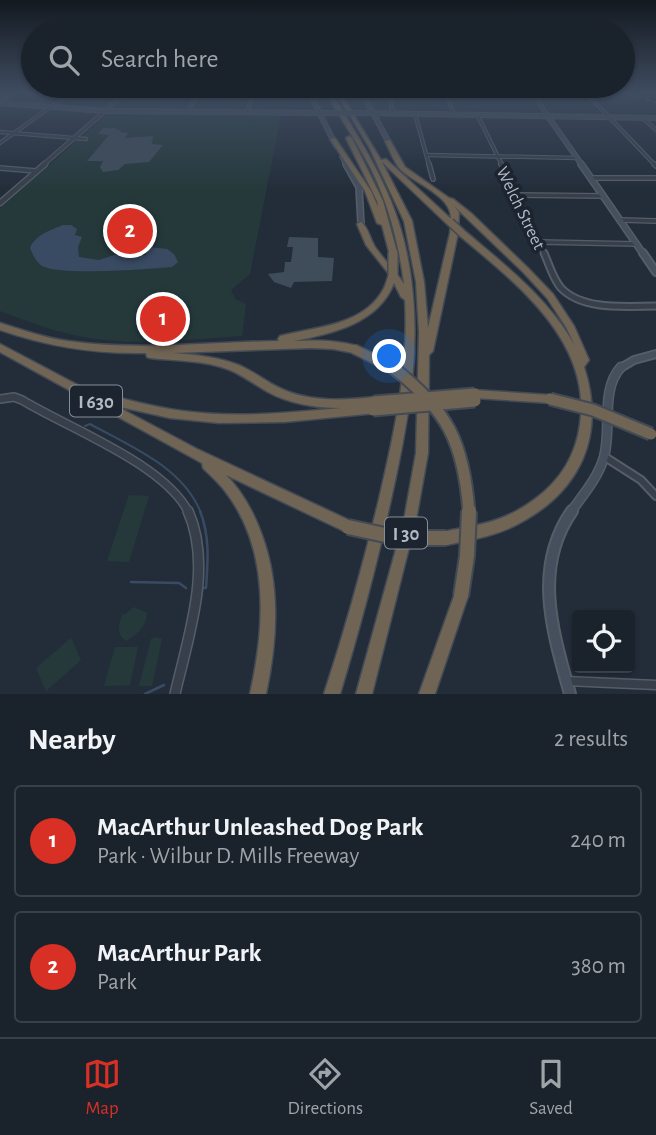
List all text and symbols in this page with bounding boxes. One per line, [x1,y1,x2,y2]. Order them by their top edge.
search box [21,21,635,98]
icon: search [45,41,83,79]
text: Search here [101,46,219,72]
street label: Welch Street [492,164,548,253]
pin: 2 [107,205,153,257]
pin: 1 [140,293,186,345]
your location [372,339,406,373]
road number: I 630 [70,386,122,416]
road number: I 30 [385,518,427,548]
map controls [572,610,635,673]
button: locate [572,610,635,673]
text: Nearby [28,725,116,755]
text: 2 results [554,728,628,751]
text: MacArthur Unleashed Dog Park [97,814,423,840]
text: 1 [49,829,57,852]
text: 240 m [570,829,626,852]
text: Park · Wilbur D. Mills Freeway [97,845,359,868]
text: MacArthur Park [97,940,261,966]
text: 2 [48,955,58,978]
text: 380 m [571,955,626,978]
text: Park [97,971,137,994]
tab: Map [83,1055,121,1120]
tab: Directions [287,1055,363,1120]
tab: Saved [529,1055,573,1120]

